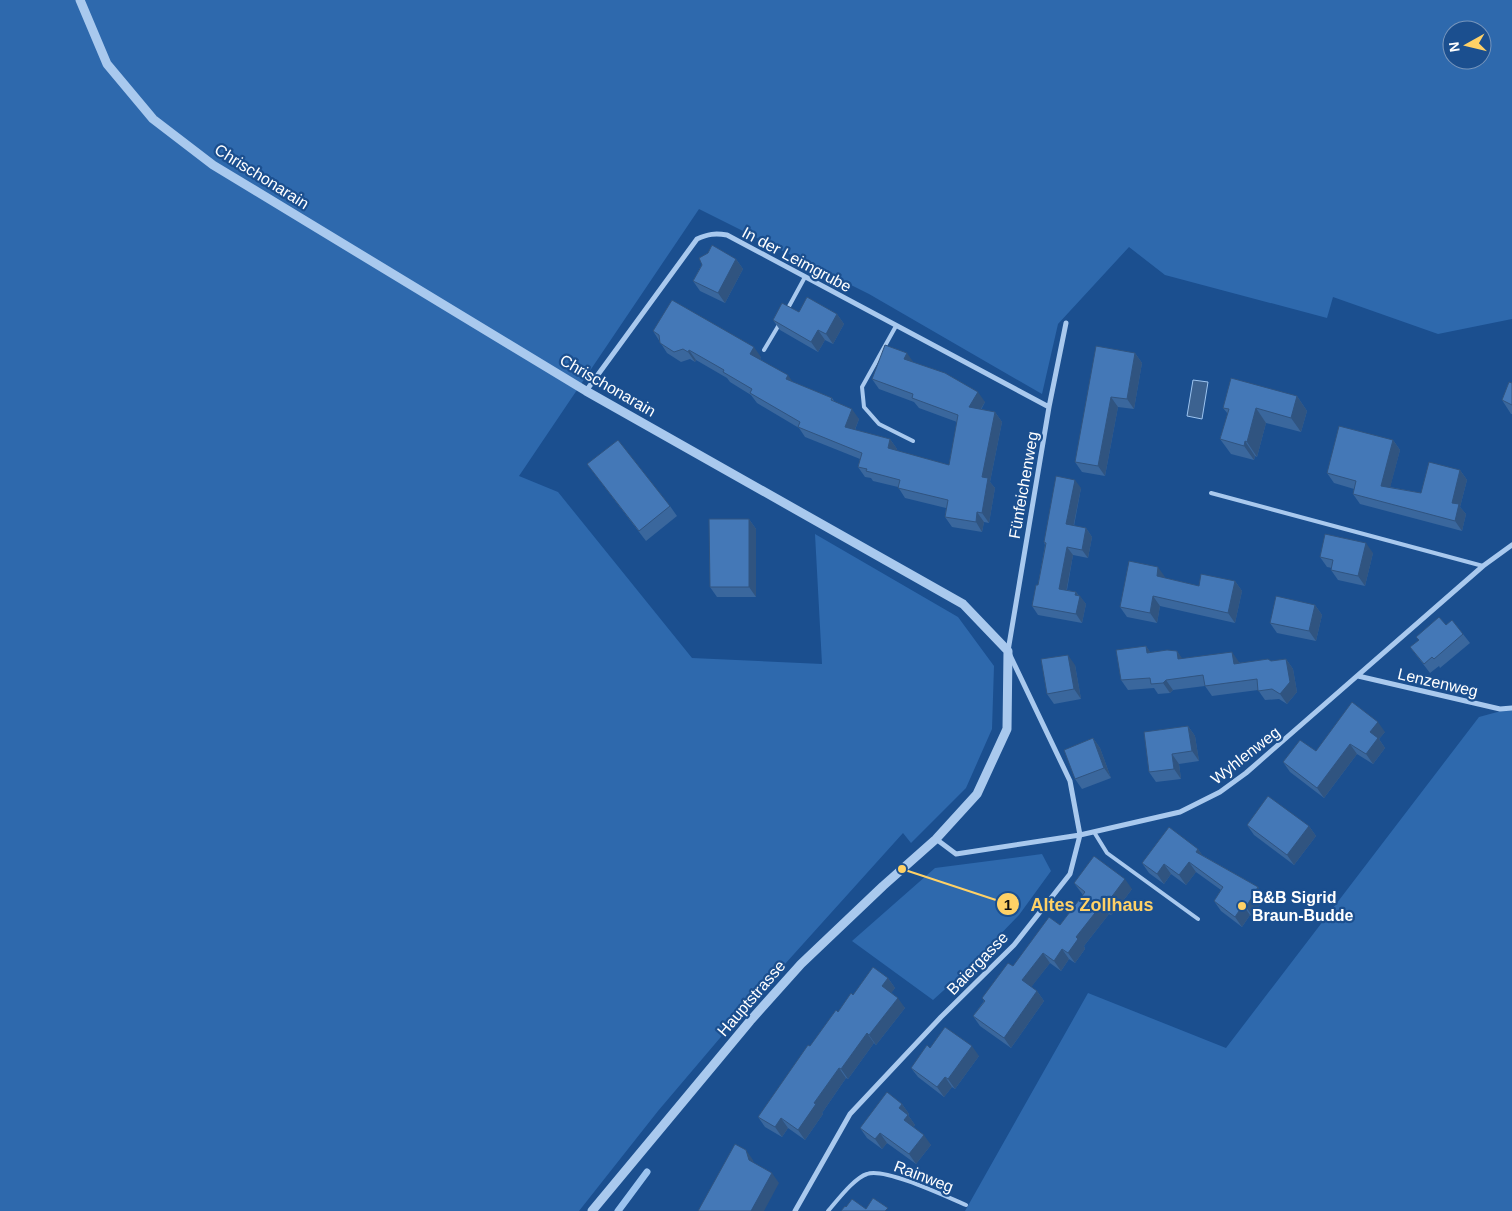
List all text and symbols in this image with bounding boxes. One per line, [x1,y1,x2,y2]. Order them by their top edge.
north arrow [1442,20,1492,70]
text: N [1445,41,1463,53]
street label: Chrischonarain [212,141,312,212]
street label: In der Leimgrube [739,224,854,295]
street label: Chrischonarain [557,351,659,420]
street label: Fünfeichenweg [1006,430,1041,540]
street label: Lenzenweg [1396,665,1480,700]
street label: Wyhlenweg [1208,723,1283,788]
callout: Altes Zollhaus [995,888,1163,921]
place label: B&B Sigrid Braun-Budde [1252,889,1353,924]
text: Altes Zollhaus [1030,895,1154,915]
text: 1 [1004,896,1012,913]
marker: B&B Sigrid Braun-Budde [1236,900,1248,912]
street label: Baiergasse [943,929,1011,998]
street label: Hauptstrasse [714,957,789,1039]
street label: Rainweg [892,1157,956,1196]

